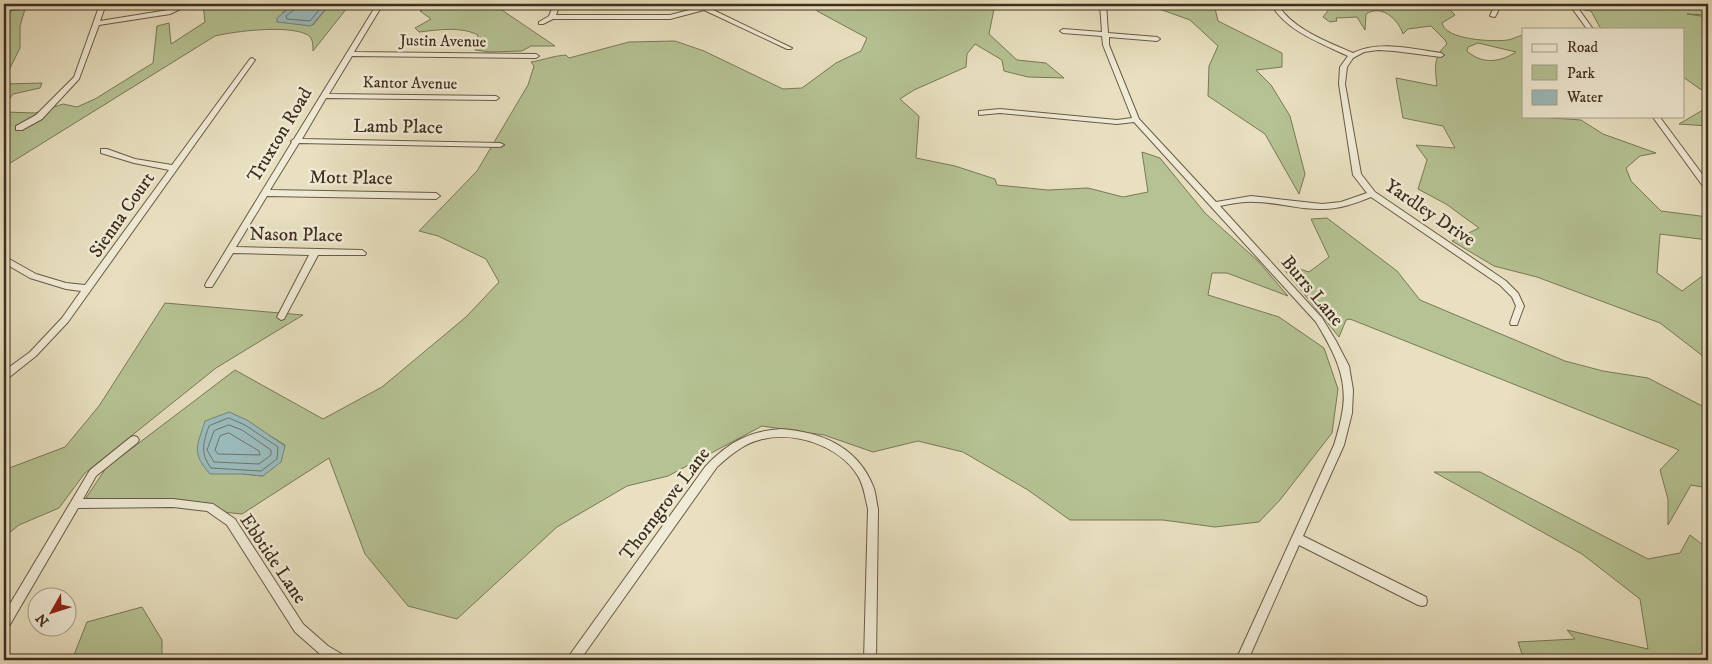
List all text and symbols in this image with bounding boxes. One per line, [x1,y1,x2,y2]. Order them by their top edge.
legend [1522,28,1684,118]
street label: Justin Avenue [398,30,487,52]
text: Road [1567,38,1599,57]
text: Park [1567,64,1596,83]
street label: Kantor Avenue [362,72,458,94]
street label: Truxton Road [243,83,318,187]
text: Water [1566,88,1603,107]
street label: Lamb Place [353,115,443,139]
street label: Mott Place [309,166,393,190]
street label: Sienna Court [84,168,160,262]
street label: Yardley Drive [1380,174,1480,252]
street label: Nason Place [249,223,343,247]
street label: Burrs Lane [1276,251,1348,331]
street label: Thorngrove Lane [615,443,715,565]
street label: Ebbtide Lane [235,510,311,608]
north arrow [28,586,78,636]
text: N [32,609,53,630]

